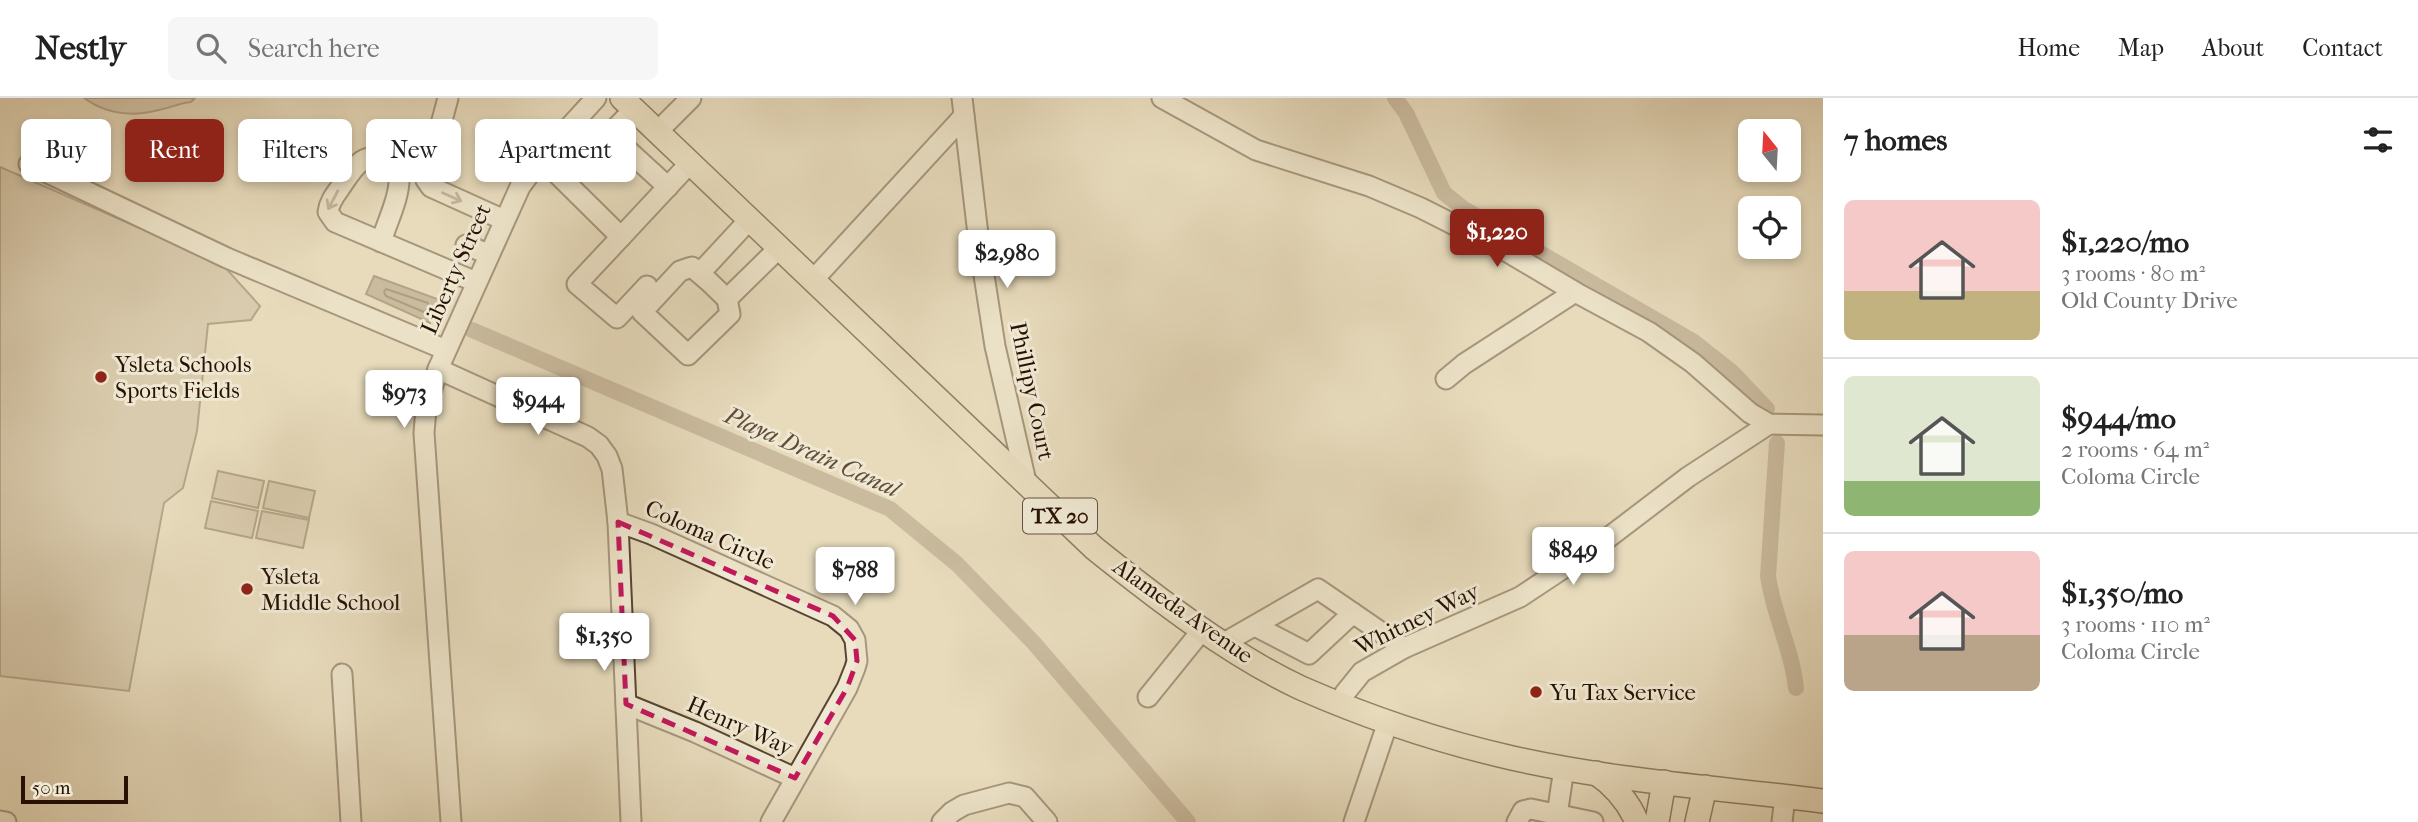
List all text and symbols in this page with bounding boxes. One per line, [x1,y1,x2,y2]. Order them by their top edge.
search box [168,17,658,80]
text: Nestly [35,29,126,68]
icon: search [192,29,230,67]
text: Search here [248,33,380,64]
text: Home [2018,34,2080,62]
text: Map [2118,34,2164,62]
text: About [2202,34,2264,62]
text: Contact [2302,34,2383,62]
chip: Buy [21,119,111,182]
chip: Rent [125,119,224,182]
chip: Filters [238,119,352,182]
chip: New [366,119,461,182]
chip: Apartment [475,119,636,182]
north arrow [1738,119,1801,182]
map controls [1738,119,1801,259]
icon: filters [2359,121,2397,159]
text: 7 homes [1844,123,1947,158]
one-way arrow [326,189,340,210]
one-way arrow [441,191,462,204]
button: locate [1738,196,1801,259]
street label: Liberty Street [415,200,497,338]
pin: $1,220 [1440,209,1554,269]
text: $1,220 [1466,218,1528,245]
text: $1,220/mo [2061,225,2189,260]
icon: home [1900,228,1984,312]
pin: $2,980 [950,230,1064,290]
text: $2,980 [974,239,1040,266]
text: 3 rooms · 80 m² [2061,260,2205,287]
text: Old County Drive [2061,287,2238,314]
street label: Phillipy Court [1004,320,1060,462]
place label: Ysleta Schools Sports Fields [114,351,251,404]
marker: Ysleta Schools Sports Fields [93,369,109,385]
pin: $973 [363,370,445,430]
pin: $944 [497,378,579,437]
text: $973 [381,379,427,406]
text: $944 [512,386,564,413]
water label: Playa Drain Canal [719,401,907,504]
text: $944/mo [2061,401,2176,436]
icon: home [1900,404,1984,488]
text: 2 rooms · 64 m² [2061,436,2209,463]
text: Coloma Circle [2061,463,2200,490]
street label: Coloma Circle [641,494,779,576]
road number: TX 20 [1023,498,1097,534]
pin: $849 [1532,528,1614,587]
text: $849 [1548,536,1598,563]
pin: $788 [814,547,896,607]
street label: Alameda Avenue [1107,552,1258,669]
text: $788 [832,556,878,583]
place label: Ysleta Middle School [260,563,401,616]
text: $1,350/mo [2061,576,2183,611]
street label: Whitney Way [1349,577,1484,661]
icon: home [1900,579,1984,663]
marker: Ysleta Middle School [239,581,255,597]
text: 3 rooms · 110 m² [2061,611,2210,638]
pin: $1,350 [547,614,661,673]
text: $1,350 [575,622,633,649]
text: Coloma Circle [2061,638,2200,665]
place label: Yu Tax Service [1549,679,1696,706]
marker: Yu Tax Service [1528,684,1544,700]
street label: Henry Way [683,691,798,762]
scale bar [21,773,128,805]
text: 50 m [32,777,71,799]

